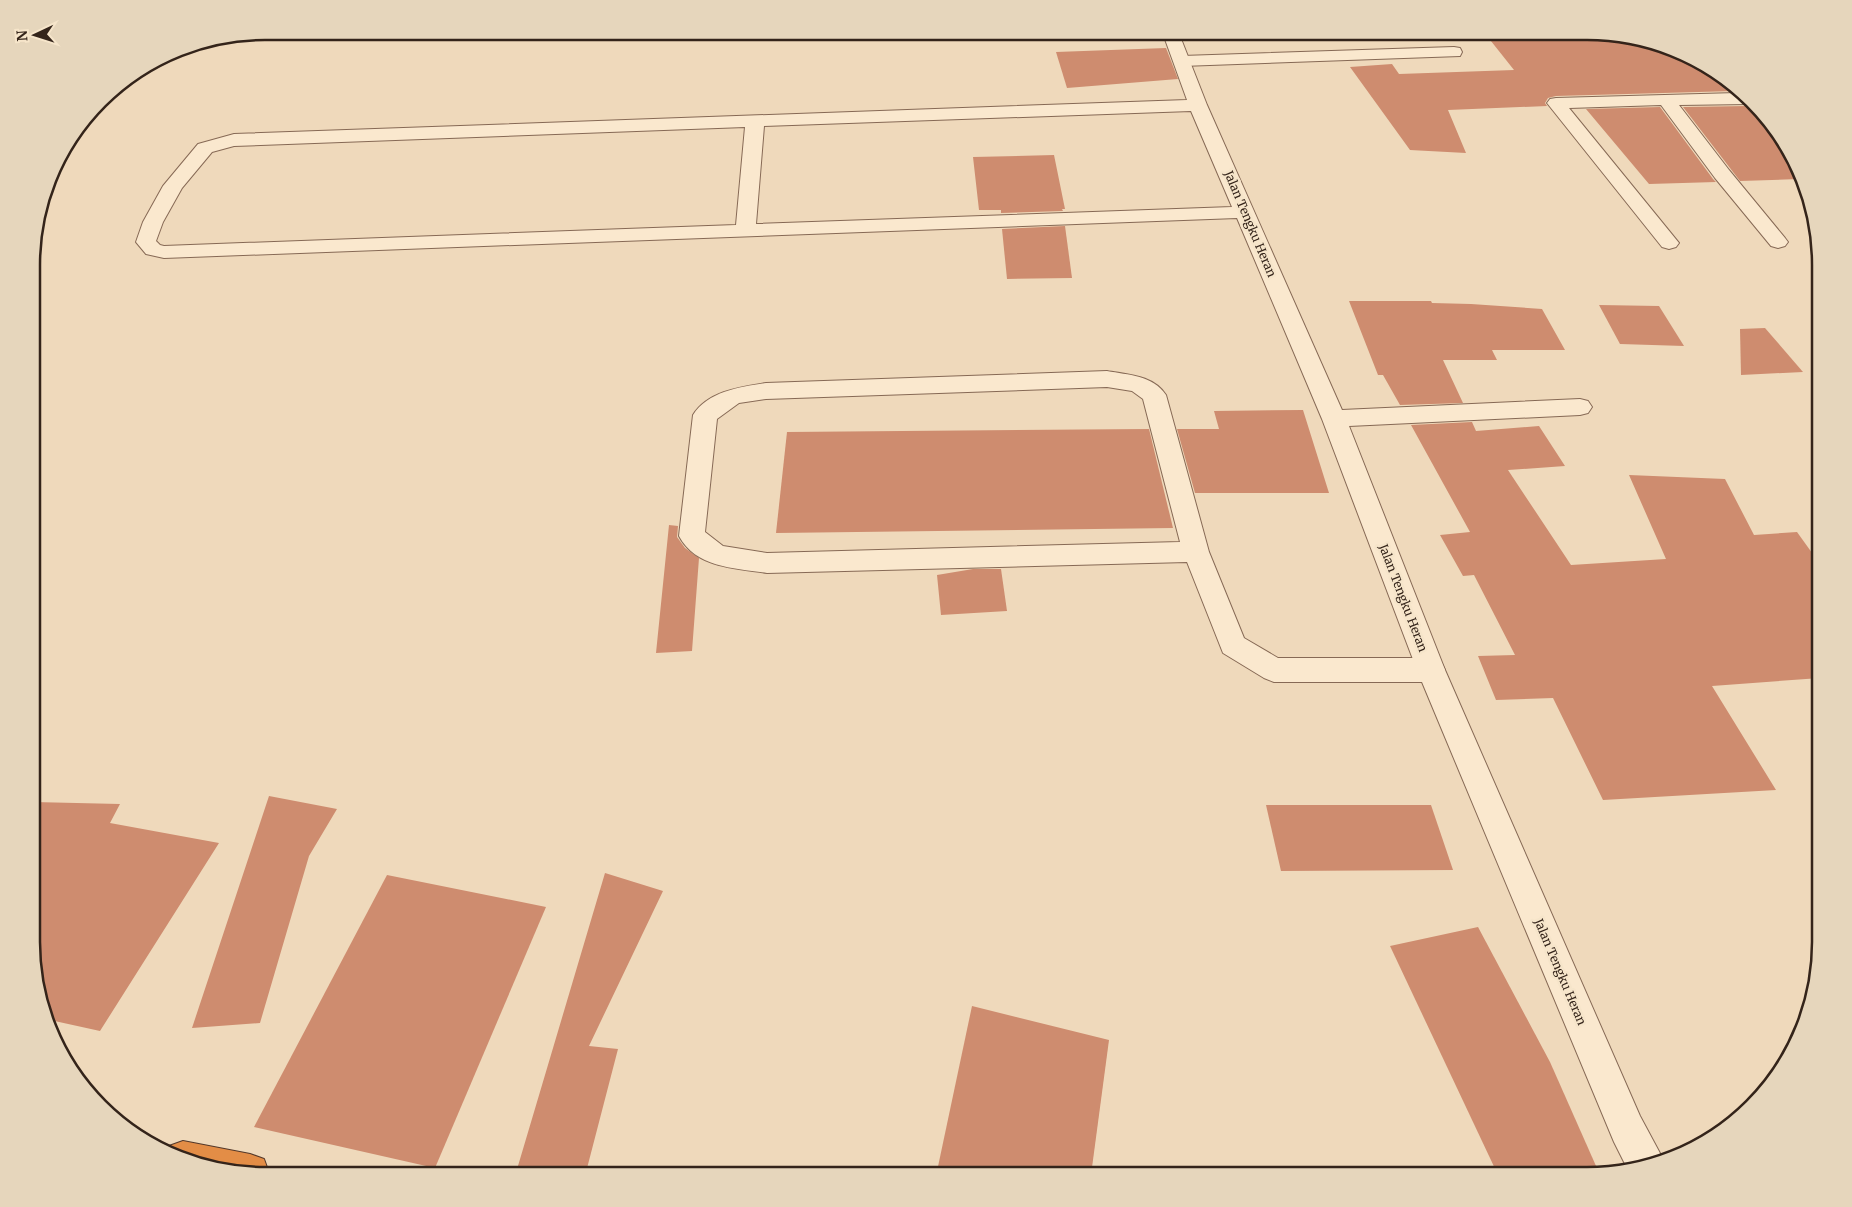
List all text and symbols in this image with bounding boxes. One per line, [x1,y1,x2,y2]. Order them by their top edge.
north arrow [10,10,60,60]
text: N [13,30,31,42]
street label: Jalan Tengku Heran [1221,167,1280,279]
street label: Jalan Tengku Heran [1376,541,1431,654]
street label: Jalan Tengku Heran [1531,915,1590,1027]

